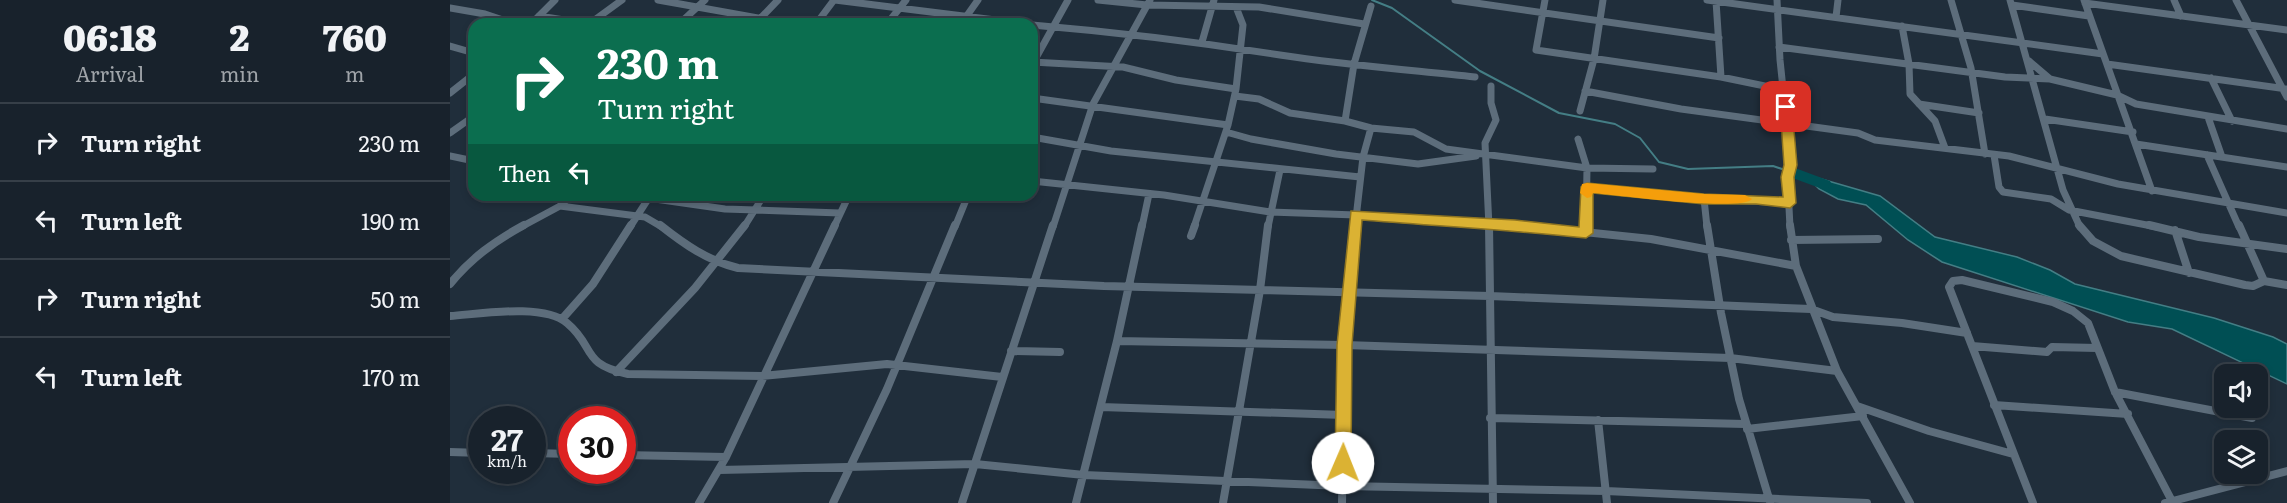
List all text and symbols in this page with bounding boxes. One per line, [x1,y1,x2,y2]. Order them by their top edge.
text: 06:18 [63,9,157,62]
text: 2 [230,9,250,62]
text: 760 [322,9,387,62]
text: 230 m [597,30,719,92]
icon: right [498,42,576,120]
text: Arrival [76,58,144,88]
text: min [220,58,259,88]
text: m [345,58,364,88]
pin [1760,81,1811,132]
text: Turn right [597,87,734,127]
icon: arrive [1769,90,1802,123]
icon: right [30,126,63,159]
text: Turn right [81,126,201,159]
text: 230 m [358,126,420,159]
text: Then [498,156,551,189]
icon: left [563,156,596,189]
icon: left [30,204,63,237]
text: Turn left [81,204,182,237]
text: 190 m [361,204,420,237]
icon: right [30,282,63,315]
text: Turn right [81,282,201,315]
text: 50 m [370,282,420,315]
icon: left [30,360,63,393]
text: Turn left [81,360,182,393]
text: 170 m [362,360,420,393]
map controls [2214,364,2268,484]
button: sound [2214,364,2268,418]
speed limit sign: 30 [558,406,636,484]
text: 27 [491,416,523,460]
button: layers [2214,430,2268,484]
position arrow [1311,431,1375,495]
text: km/h [487,449,527,472]

